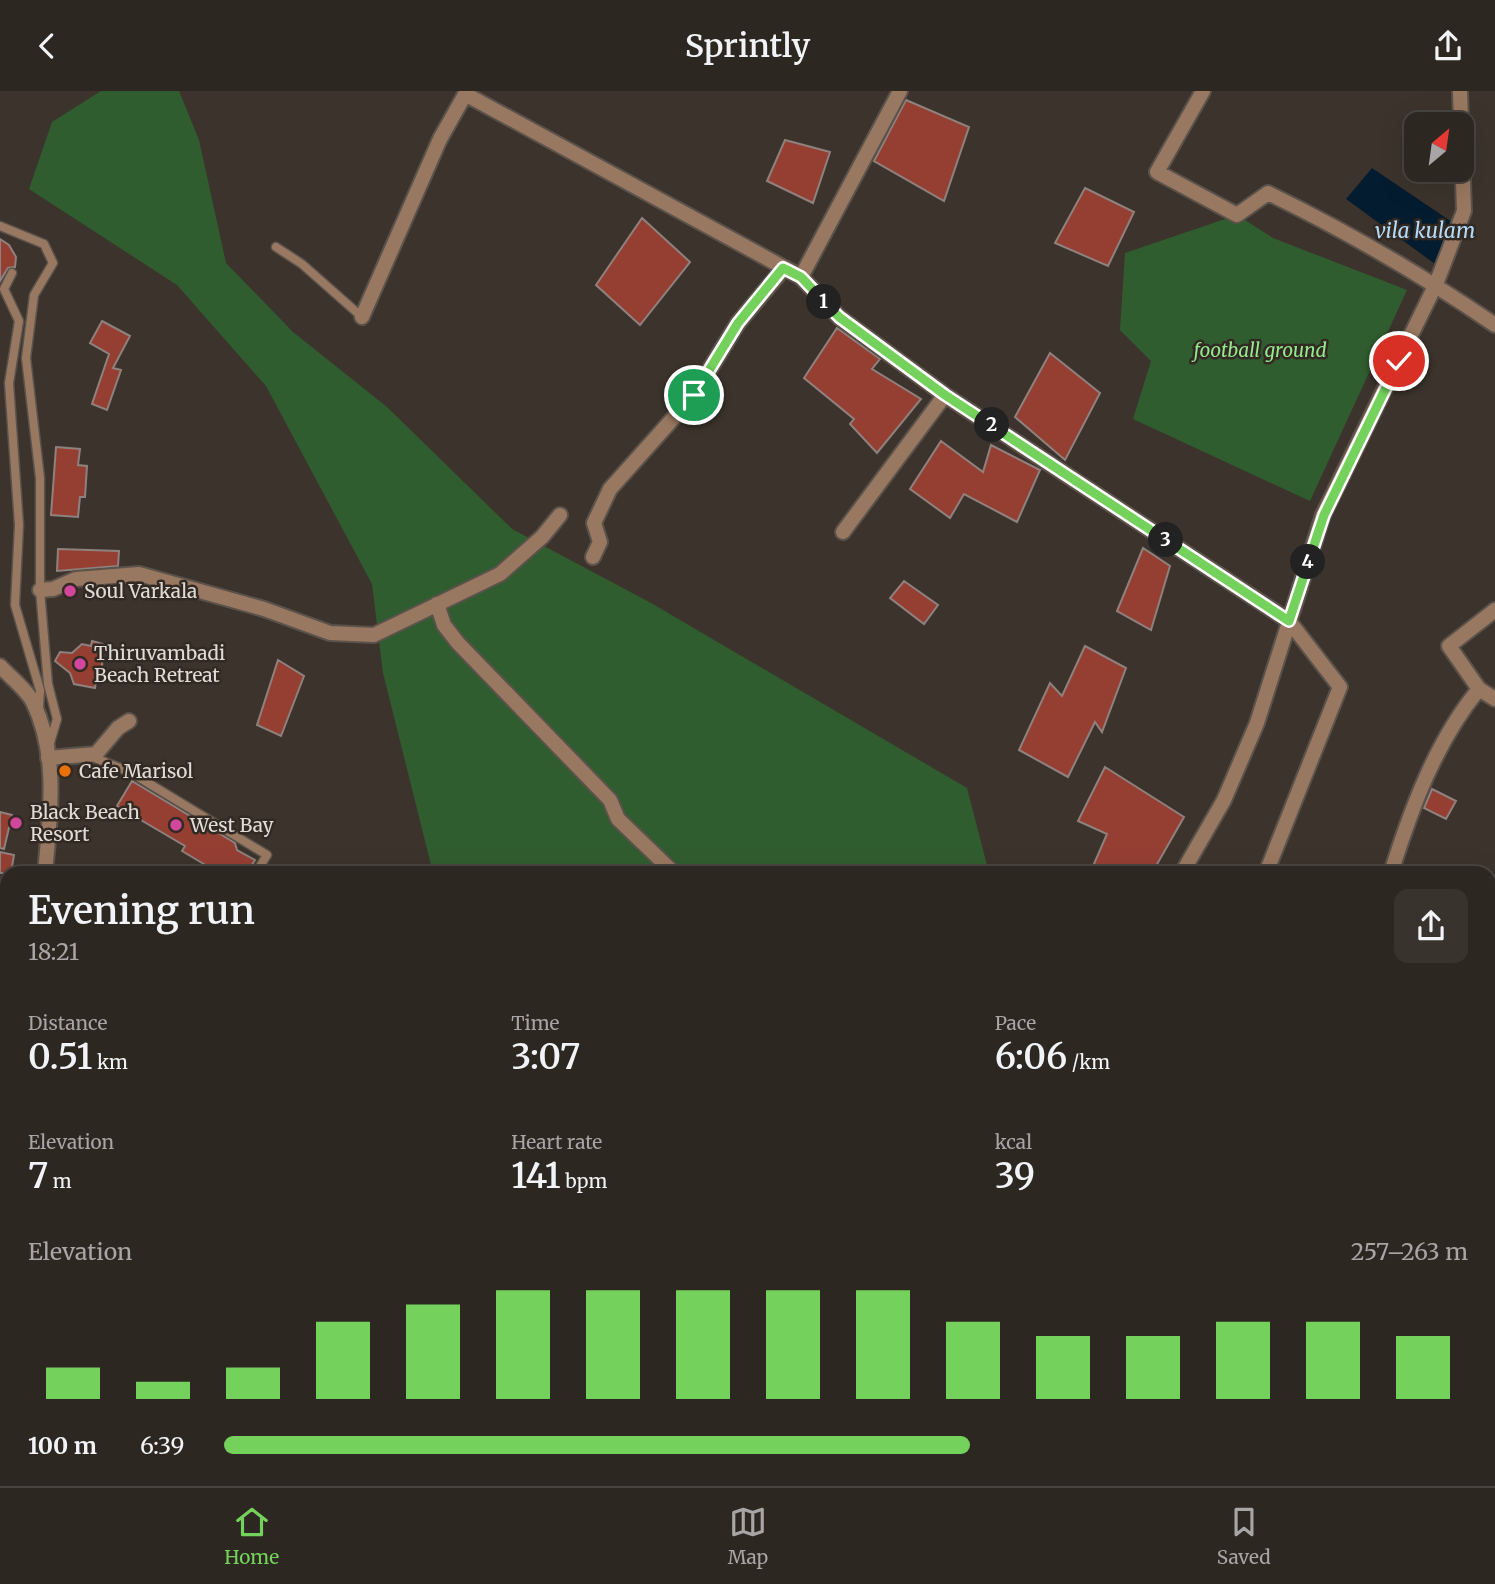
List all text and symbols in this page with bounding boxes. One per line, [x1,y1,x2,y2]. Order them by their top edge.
text: Sprintly [685,26,810,66]
icon: back [28,27,66,65]
icon: share [1429,27,1467,65]
north arrow [1404,112,1474,182]
map controls [1404,112,1474,182]
water label: vila kulam [1375,217,1475,244]
pin: 1 [806,285,842,319]
text: 1 [819,289,828,313]
pin [1369,331,1429,391]
park label: football ground [1190,338,1327,362]
icon: check [1380,342,1418,380]
pin [664,365,724,425]
icon: arrive [675,376,713,414]
pin: 2 [974,407,1010,443]
text: 2 [986,412,997,436]
pin: 3 [1148,523,1184,557]
text: 3 [1160,527,1171,551]
pin: 4 [1290,545,1326,580]
text: 4 [1301,549,1314,573]
place label: Soul Varkala [84,579,197,603]
marker: Soul Varkala [62,583,78,599]
place label: Thiruvambadi Beach Retreat [94,641,225,687]
marker: Thiruvambadi Beach Retreat [72,656,88,672]
place label: Cafe Marisol [79,759,193,783]
marker: Cafe Marisol [57,763,73,779]
place label: Black Beach Resort [30,800,140,846]
place label: West Bay [189,813,274,837]
marker: Black Beach Resort [8,815,24,831]
marker: West Bay [168,817,184,833]
text: Evening run [28,887,255,934]
button: share [1394,889,1468,963]
text: 18:21 [28,937,79,966]
text: Distance [28,1011,107,1035]
text: Time [511,1011,560,1035]
text: Pace [995,1011,1036,1035]
text: 0.51 [28,1035,92,1079]
text: 3:07 [511,1035,580,1079]
text: 6:06 [995,1035,1067,1079]
text: km [92,1050,128,1074]
text: /km [1067,1050,1110,1074]
text: Elevation [28,1130,114,1154]
text: Heart rate [511,1130,602,1154]
text: kcal [995,1130,1032,1154]
text: 7 [28,1154,48,1198]
text: 141 [511,1154,561,1198]
text: 39 [995,1154,1035,1198]
text: m [48,1169,72,1193]
text: bpm [561,1169,607,1193]
text: Elevation [28,1237,132,1266]
text: 257–263 m [1351,1237,1468,1266]
text: 100 m [28,1431,97,1460]
text: 6:39 [140,1431,184,1460]
tab: Home [224,1503,279,1569]
tab: Map [728,1503,768,1569]
tab: Saved [1217,1503,1271,1569]

